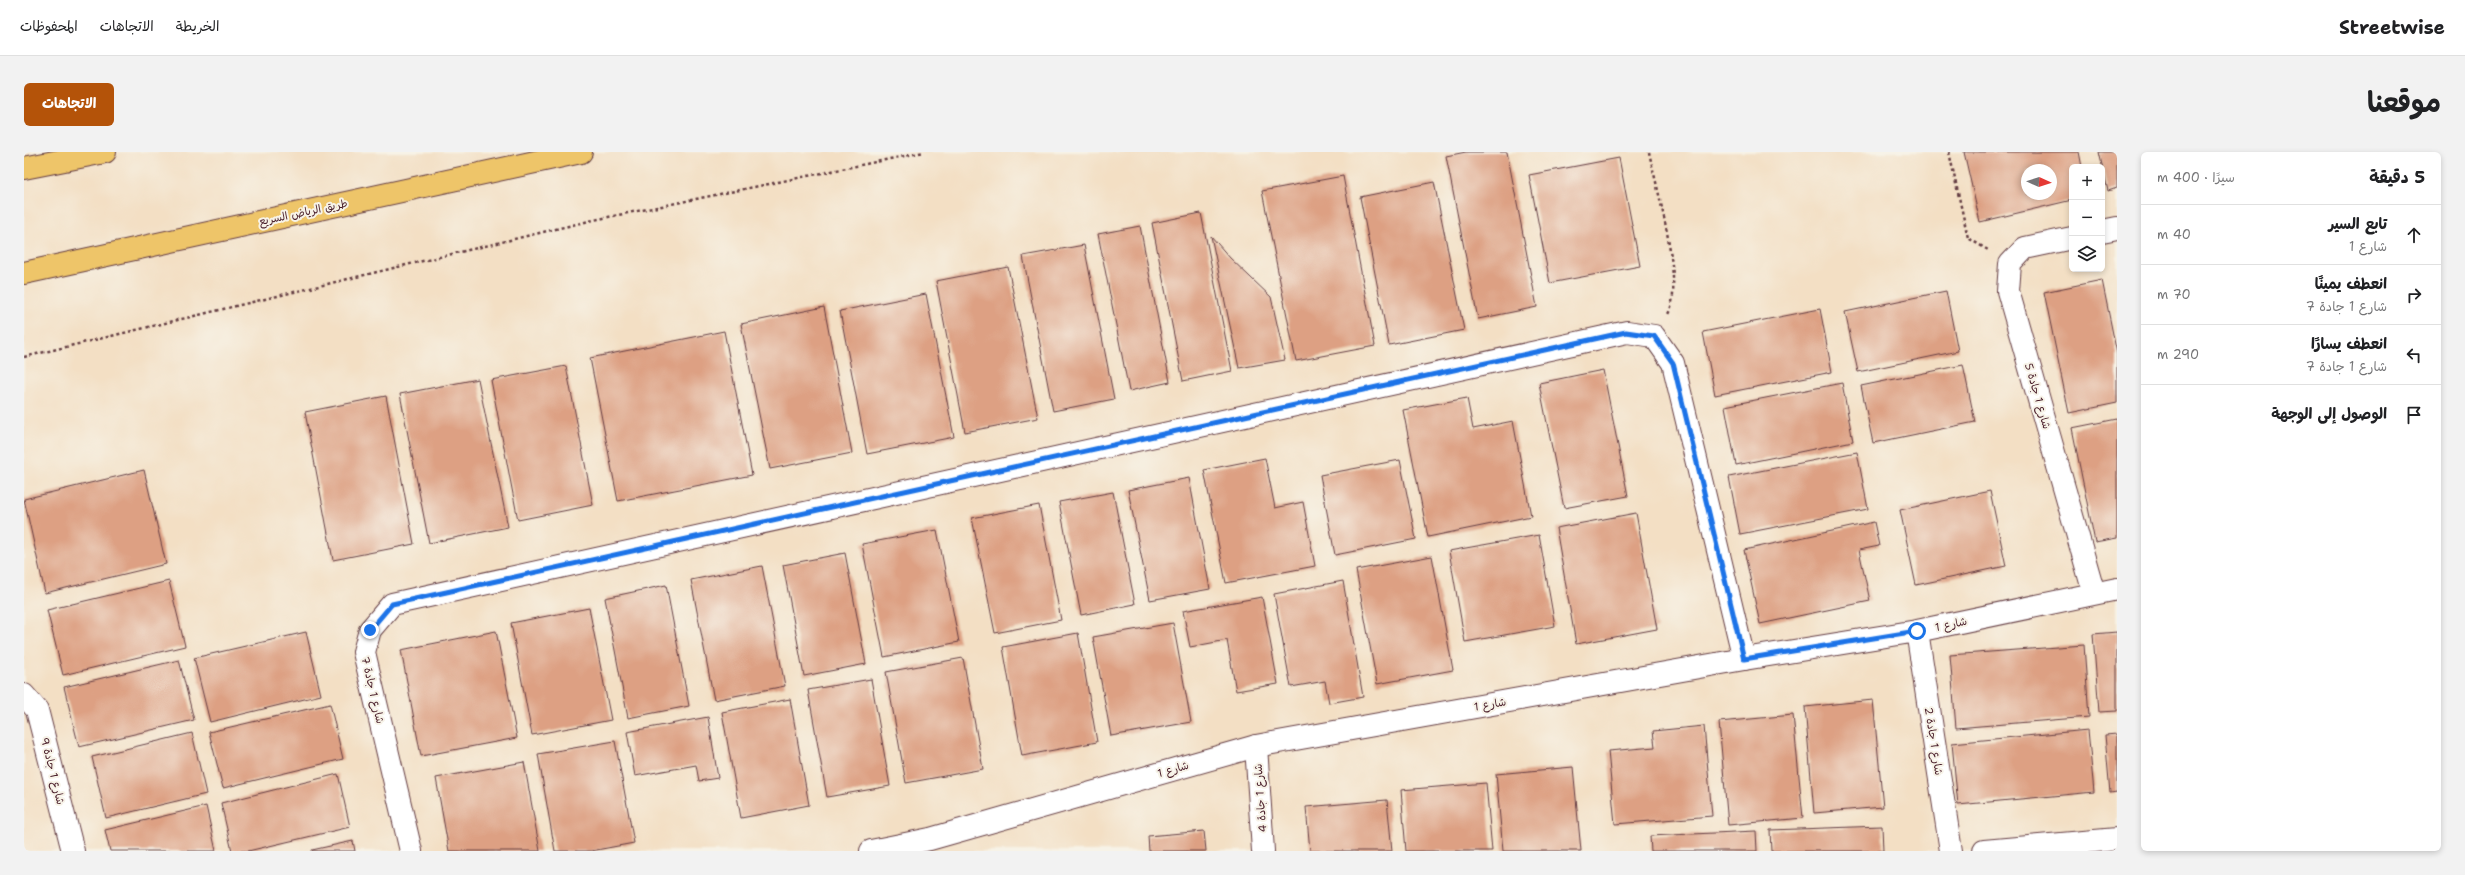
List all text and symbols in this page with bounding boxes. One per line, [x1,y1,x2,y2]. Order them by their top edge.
text: Streetwise [2339,15,2445,40]
text: المحفوظات [20,17,78,35]
text: الاتجاهات [100,17,154,35]
text: الخريطة [176,17,219,35]
button: الاتجاهات [24,83,114,126]
text: موقعنا [2367,83,2441,121]
north arrow [2021,164,2057,200]
map controls [2069,164,2105,272]
button: + [2069,164,2105,200]
text: 5 دقيقة [2369,166,2425,188]
text: سيرًا · 400 m [2157,169,2235,186]
street label: طريق الرياض السريع [257,196,349,230]
button: − [2069,200,2105,236]
text: تابع السير [2328,214,2387,234]
icon: ahead [2403,224,2425,246]
text: 40 m [2157,226,2191,243]
button: layers [2069,236,2105,272]
text: شارع 1 [2349,238,2387,255]
text: انعطف يمينًا [2315,274,2387,294]
icon: right [2403,284,2425,306]
text: 70 m [2157,286,2191,303]
text: شارع 1 جادة 7 [2306,298,2387,315]
text: انعطف يسارًا [2311,334,2387,354]
icon: left [2403,344,2425,366]
text: 290 m [2157,346,2199,363]
text: شارع 1 جادة 7 [2306,358,2387,375]
street label: شارع 1 جادة 5 [2020,361,2054,431]
text: الوصول إلى الوجهة [2271,404,2387,424]
icon: arrive [2403,404,2425,426]
street label: شارع 1 [1934,614,1969,636]
route end [361,621,379,639]
route start [1908,622,1926,640]
street label: شارع 1 جادة 7 [356,655,388,726]
street label: شارع 1 [1473,694,1507,716]
street label: شارع 1 جادة 2 [1920,706,1946,776]
street label: شارع 1 جادة 9 [36,736,68,807]
street label: شارع 1 [1156,758,1191,782]
street label: شارع 1 جادة 4 [1251,763,1271,833]

